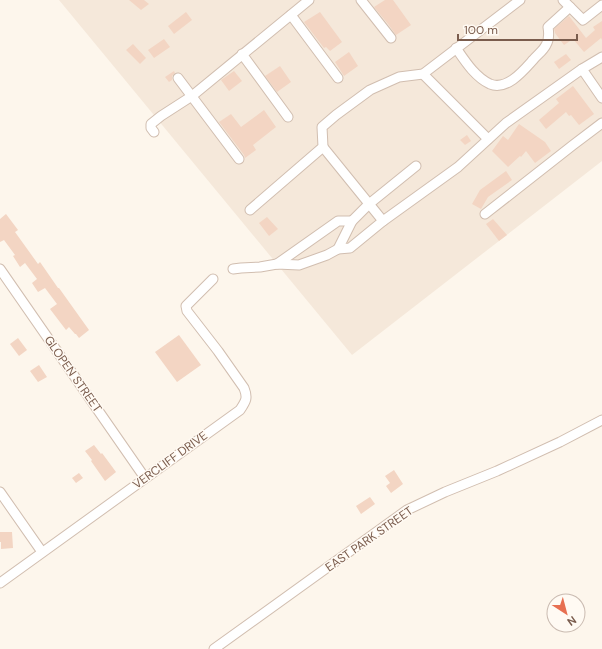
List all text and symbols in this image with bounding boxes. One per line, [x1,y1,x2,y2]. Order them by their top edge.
scale bar [458,16,577,42]
text: 100 m [464,22,498,38]
street label: GLOPEN STREET [41,333,106,416]
street label: VERCLIFF DRIVE [129,427,211,493]
street label: EAST PARK STREET [322,503,416,575]
north arrow [546,593,586,633]
text: N [565,613,579,629]

